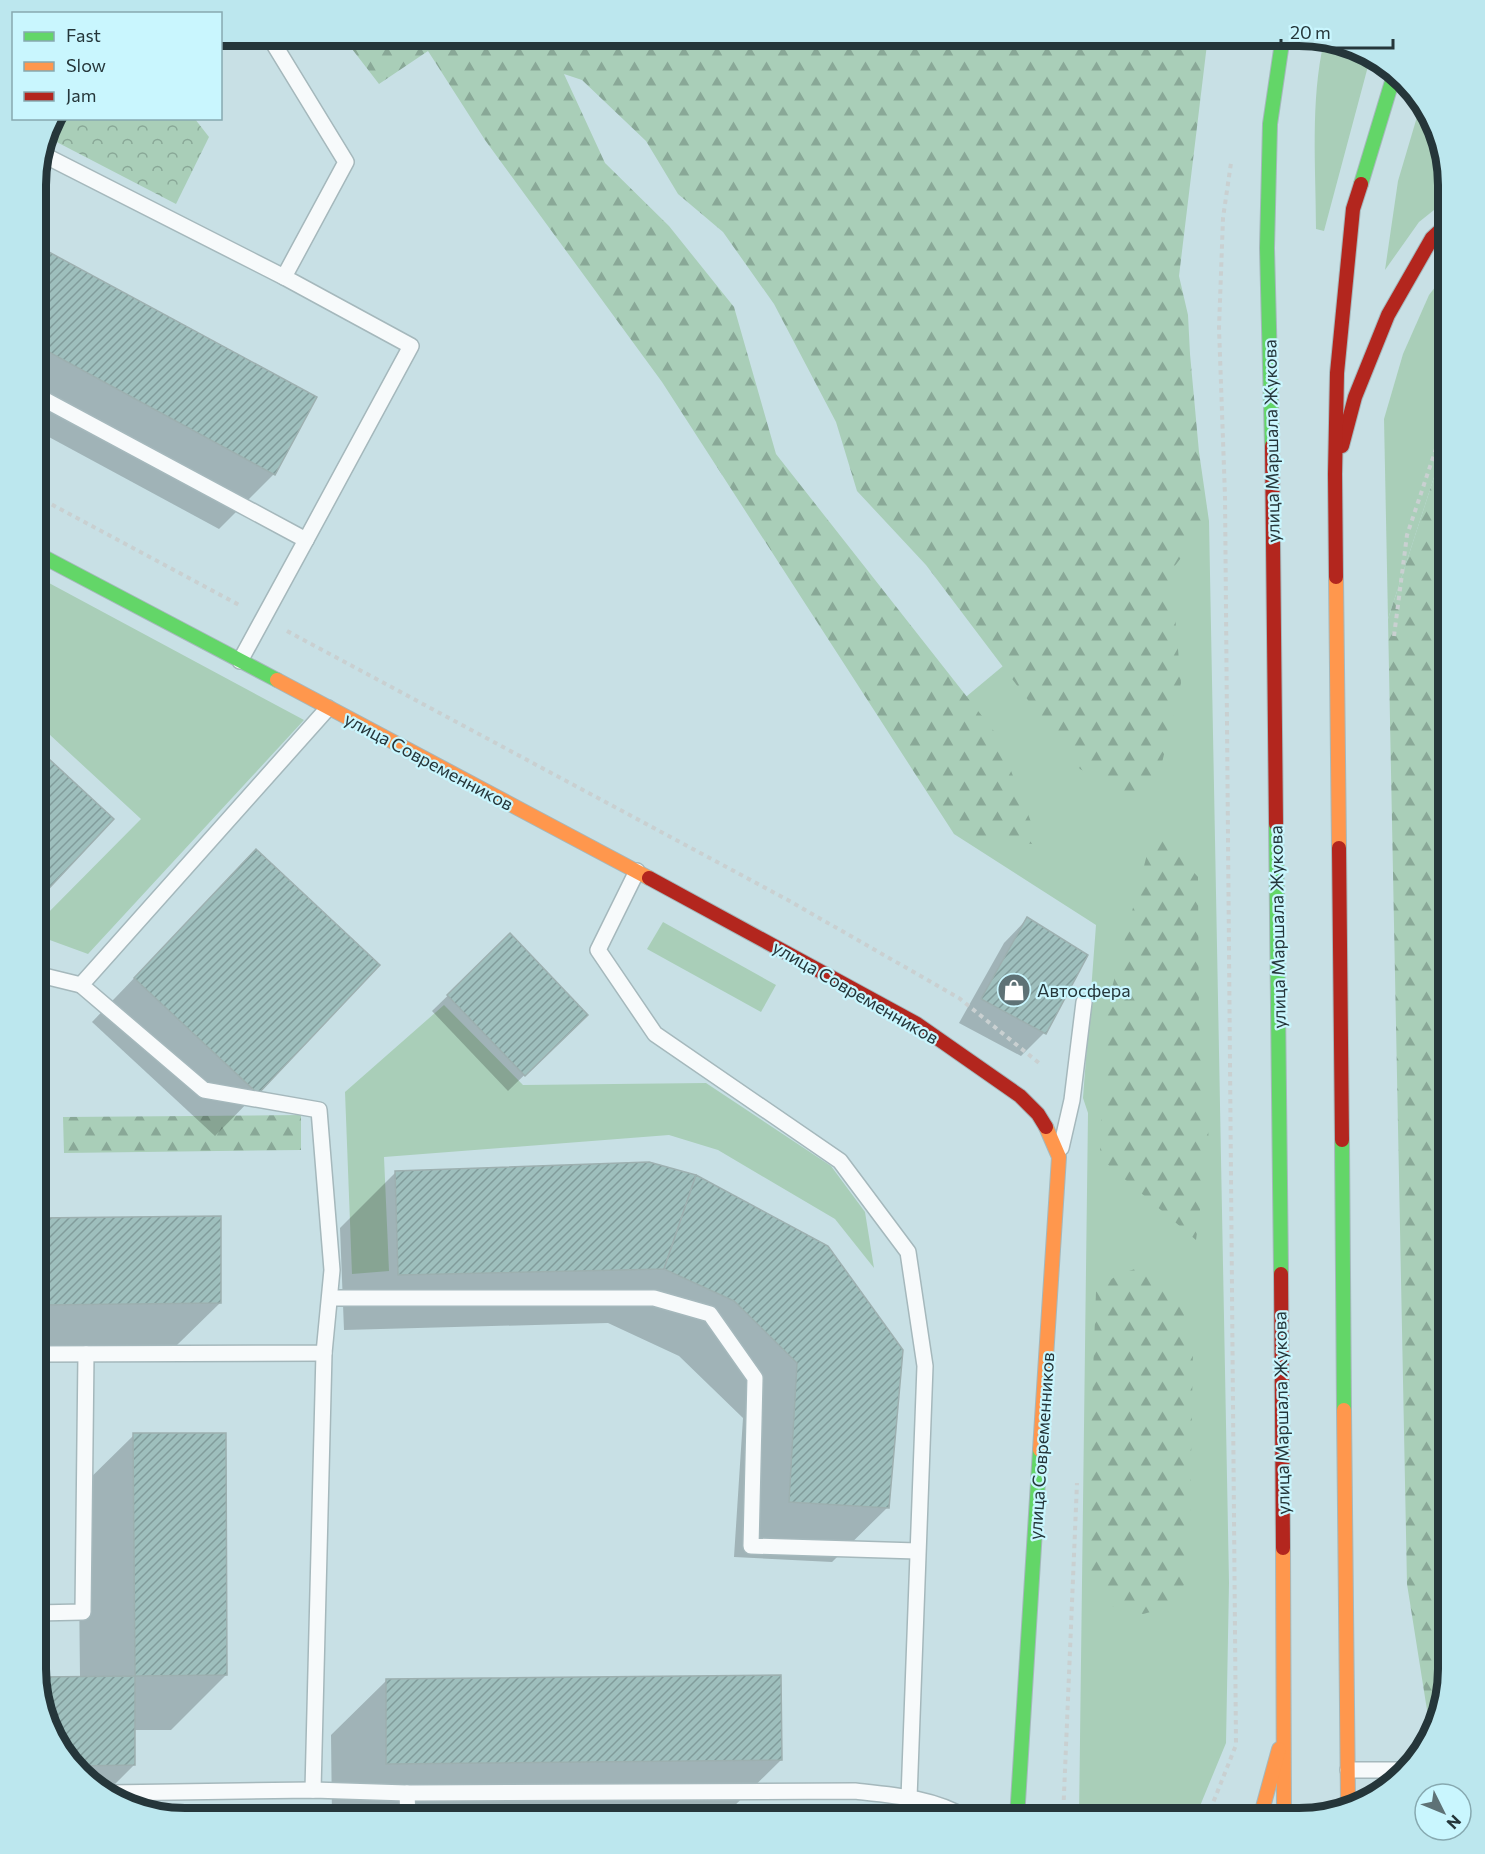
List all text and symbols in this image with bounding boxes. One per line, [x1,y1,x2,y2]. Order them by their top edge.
legend [12,12,222,120]
scale bar [1281,12,1394,50]
text: 20 m [1290,21,1331,43]
text: Fast [66,24,101,46]
text: Slow [66,54,106,76]
text: Jam [66,84,96,106]
street label: улица Маршала Жукова [1258,339,1284,543]
street label: улица Современников [341,707,517,815]
street label: улица Маршала Жукова [1264,825,1290,1029]
street label: улица Современников [769,935,943,1049]
shop icon: Автосфера [996,972,1032,1008]
place label: Автосфера [1037,979,1131,1001]
street label: улица Маршала Жукова [1268,1311,1294,1515]
street label: улица Современников [1023,1351,1059,1541]
north arrow [1413,1782,1473,1842]
text: N [1443,1812,1465,1833]

